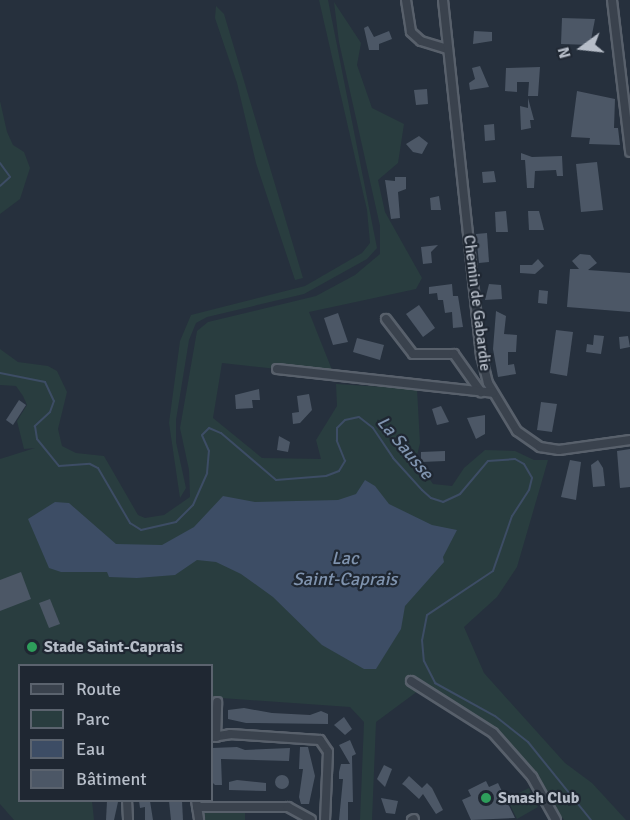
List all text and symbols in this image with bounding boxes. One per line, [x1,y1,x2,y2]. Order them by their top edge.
north arrow [552,18,612,78]
text: N [554,45,576,61]
street label: Chemin de Gabardie [459,234,495,372]
water label: La Sausse [372,412,438,484]
water label: Lac Saint-Caprais [293,548,397,590]
place label: Stade Saint-Caprais [44,637,183,657]
marker: Stade Saint-Caprais [25,640,39,654]
legend [18,664,213,802]
text: Route [76,678,121,700]
text: Parc [76,708,110,730]
text: Eau [76,738,105,760]
text: Bâtiment [76,768,147,790]
place label: Smash Club [498,788,579,808]
marker: Smash Club [479,791,493,805]

